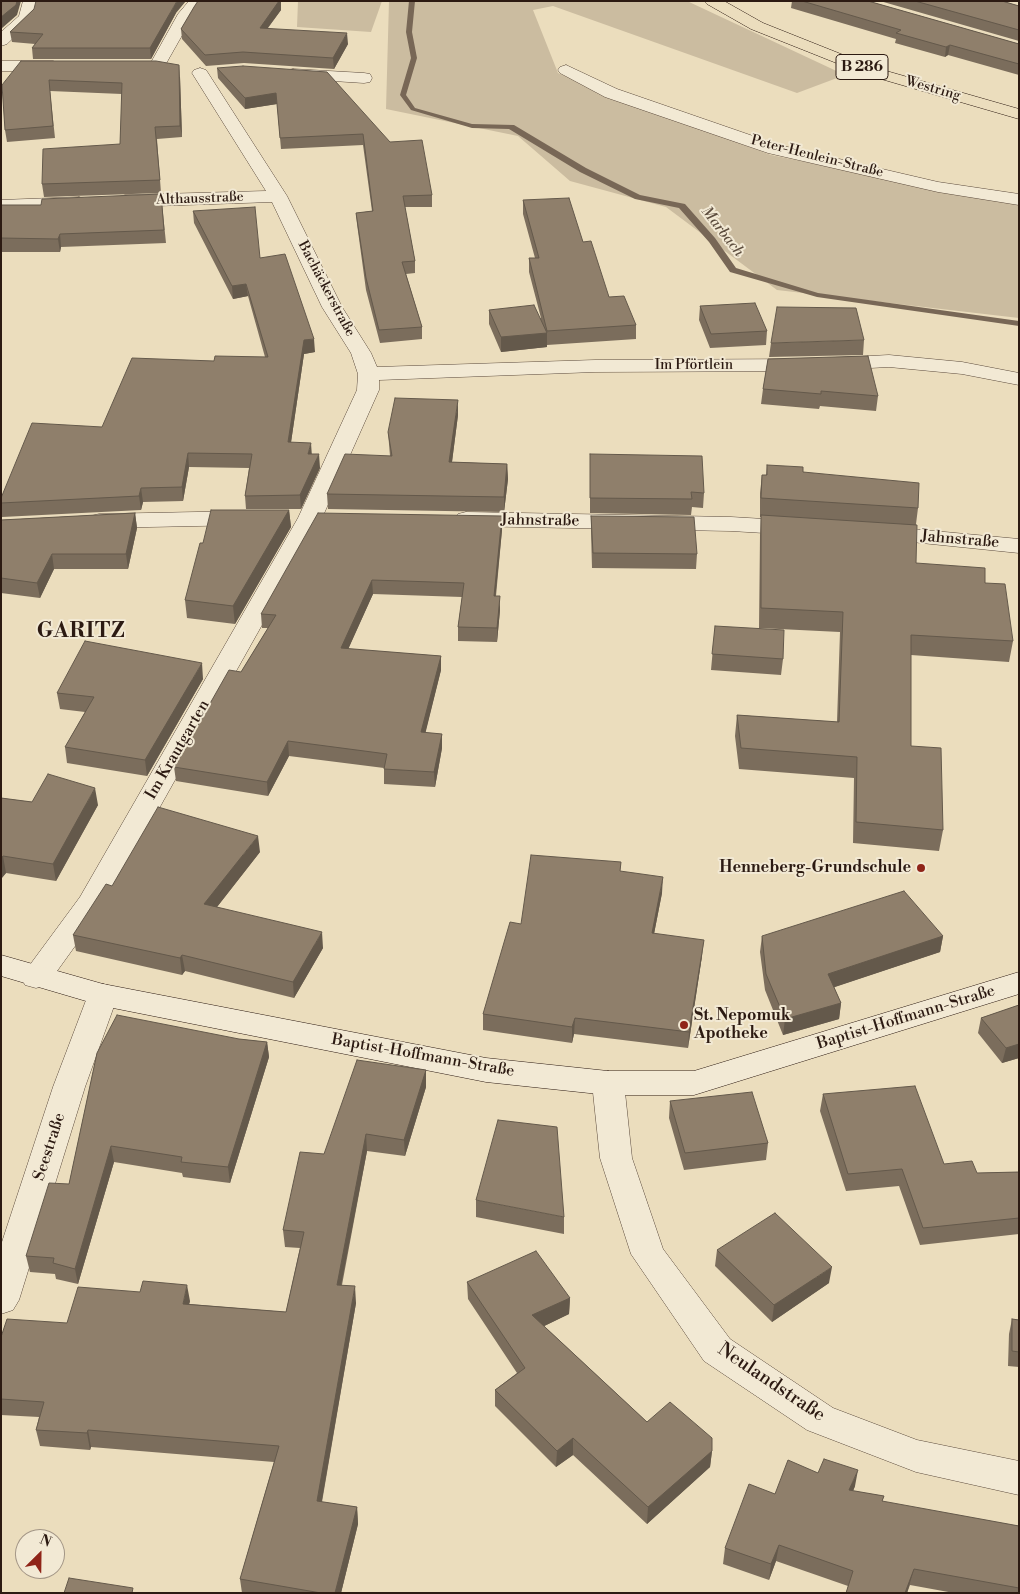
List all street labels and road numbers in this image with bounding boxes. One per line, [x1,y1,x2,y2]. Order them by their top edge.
road number: B 286 [836,54,888,80]
street label: Westring [903,73,963,105]
street label: Peter-Henlein-Straße [749,132,885,182]
street label: Althausstraße [156,189,244,209]
street label: Bachäckerstraße [294,238,358,340]
street label: Im Pförtlein [655,358,733,374]
street label: Jahnstraße [500,511,580,531]
street label: Jahnstraße [920,527,1000,553]
street label: Im Krautgarten [142,697,214,803]
street label: Baptist-Hoffmann-Straße [815,982,997,1054]
street label: Baptist-Hoffmann-Straße [330,1030,516,1082]
street label: Seestraße [30,1111,70,1183]
street label: Neulandstraße [713,1339,829,1427]

